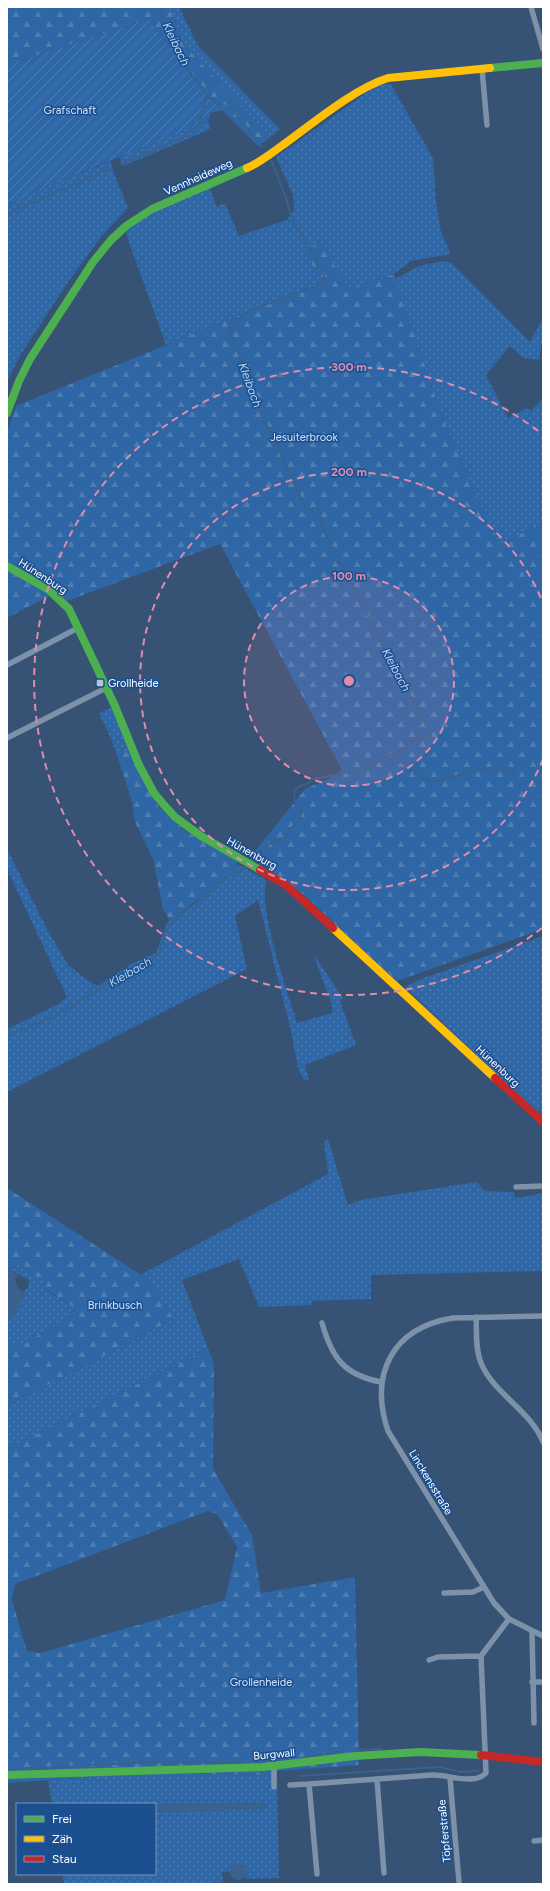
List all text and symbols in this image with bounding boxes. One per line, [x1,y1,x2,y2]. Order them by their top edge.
water label: Kleibach [159,20,193,68]
park label: Grafschaft [44,104,96,117]
street label: Vennheideweg [162,157,234,198]
text: 300 m [331,360,367,374]
water label: Kleibach [235,361,265,410]
park label: Jesuiterbrook [270,431,338,444]
text: 200 m [331,465,367,479]
street label: Hünenburg [16,556,70,597]
text: 100 m [332,569,366,583]
water label: Kleibach [379,646,413,694]
centre of rings [342,674,356,688]
place label: Grollheide [108,677,158,690]
marker: Grollheide [95,678,105,688]
street label: Hünenburg [224,834,279,873]
water label: Kleibach [106,954,154,990]
street label: Hünenburg [473,1043,522,1090]
park label: Brinkbusch [88,1299,142,1312]
street label: Linckensstraße [406,1447,455,1517]
park label: Grollenheide [230,1676,292,1689]
street label: Burgwall [253,1746,296,1763]
street label: Töpferstraße [435,1799,454,1863]
legend [16,1803,156,1875]
text: Frei [52,1812,72,1826]
text: Zäh [52,1832,73,1846]
text: Stau [52,1852,77,1866]

